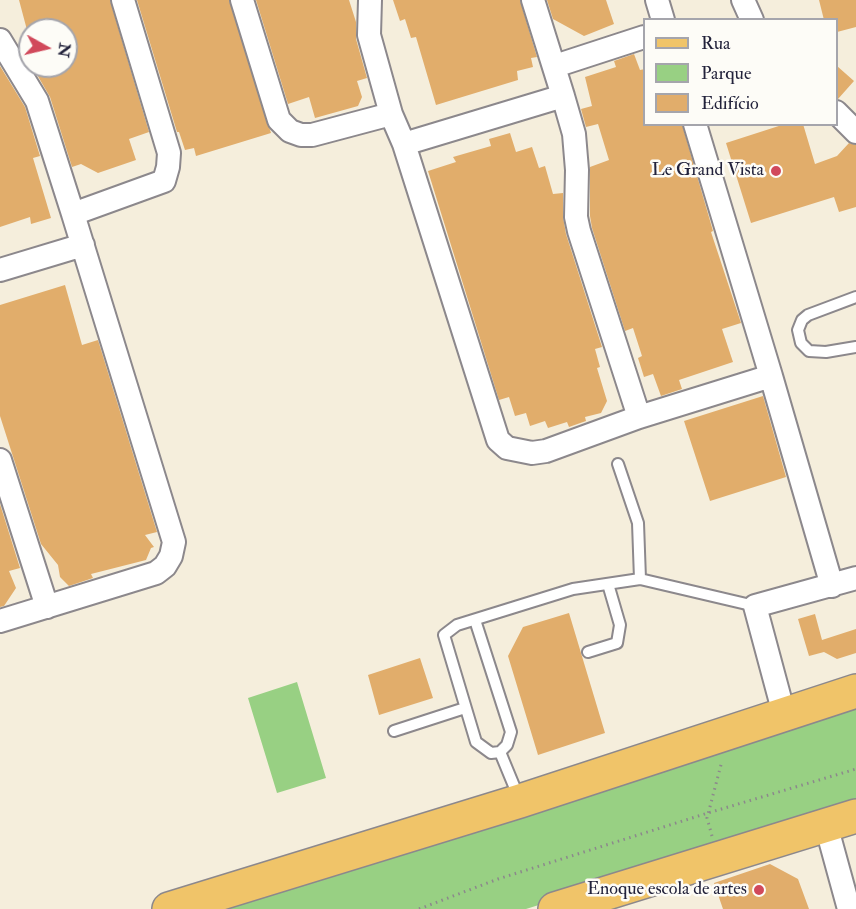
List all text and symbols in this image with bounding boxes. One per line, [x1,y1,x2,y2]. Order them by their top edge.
north arrow [18,18,78,78]
legend [643,18,838,126]
text: Rua [701,32,730,55]
text: N [53,42,75,59]
text: Parque [701,62,751,85]
text: Edifício [701,92,759,115]
place label: Le Grand Vista [652,160,764,182]
marker: Le Grand Vista [769,164,783,178]
place label: Enoque escola de artes [587,879,747,901]
marker: Enoque escola de artes [752,883,766,897]

